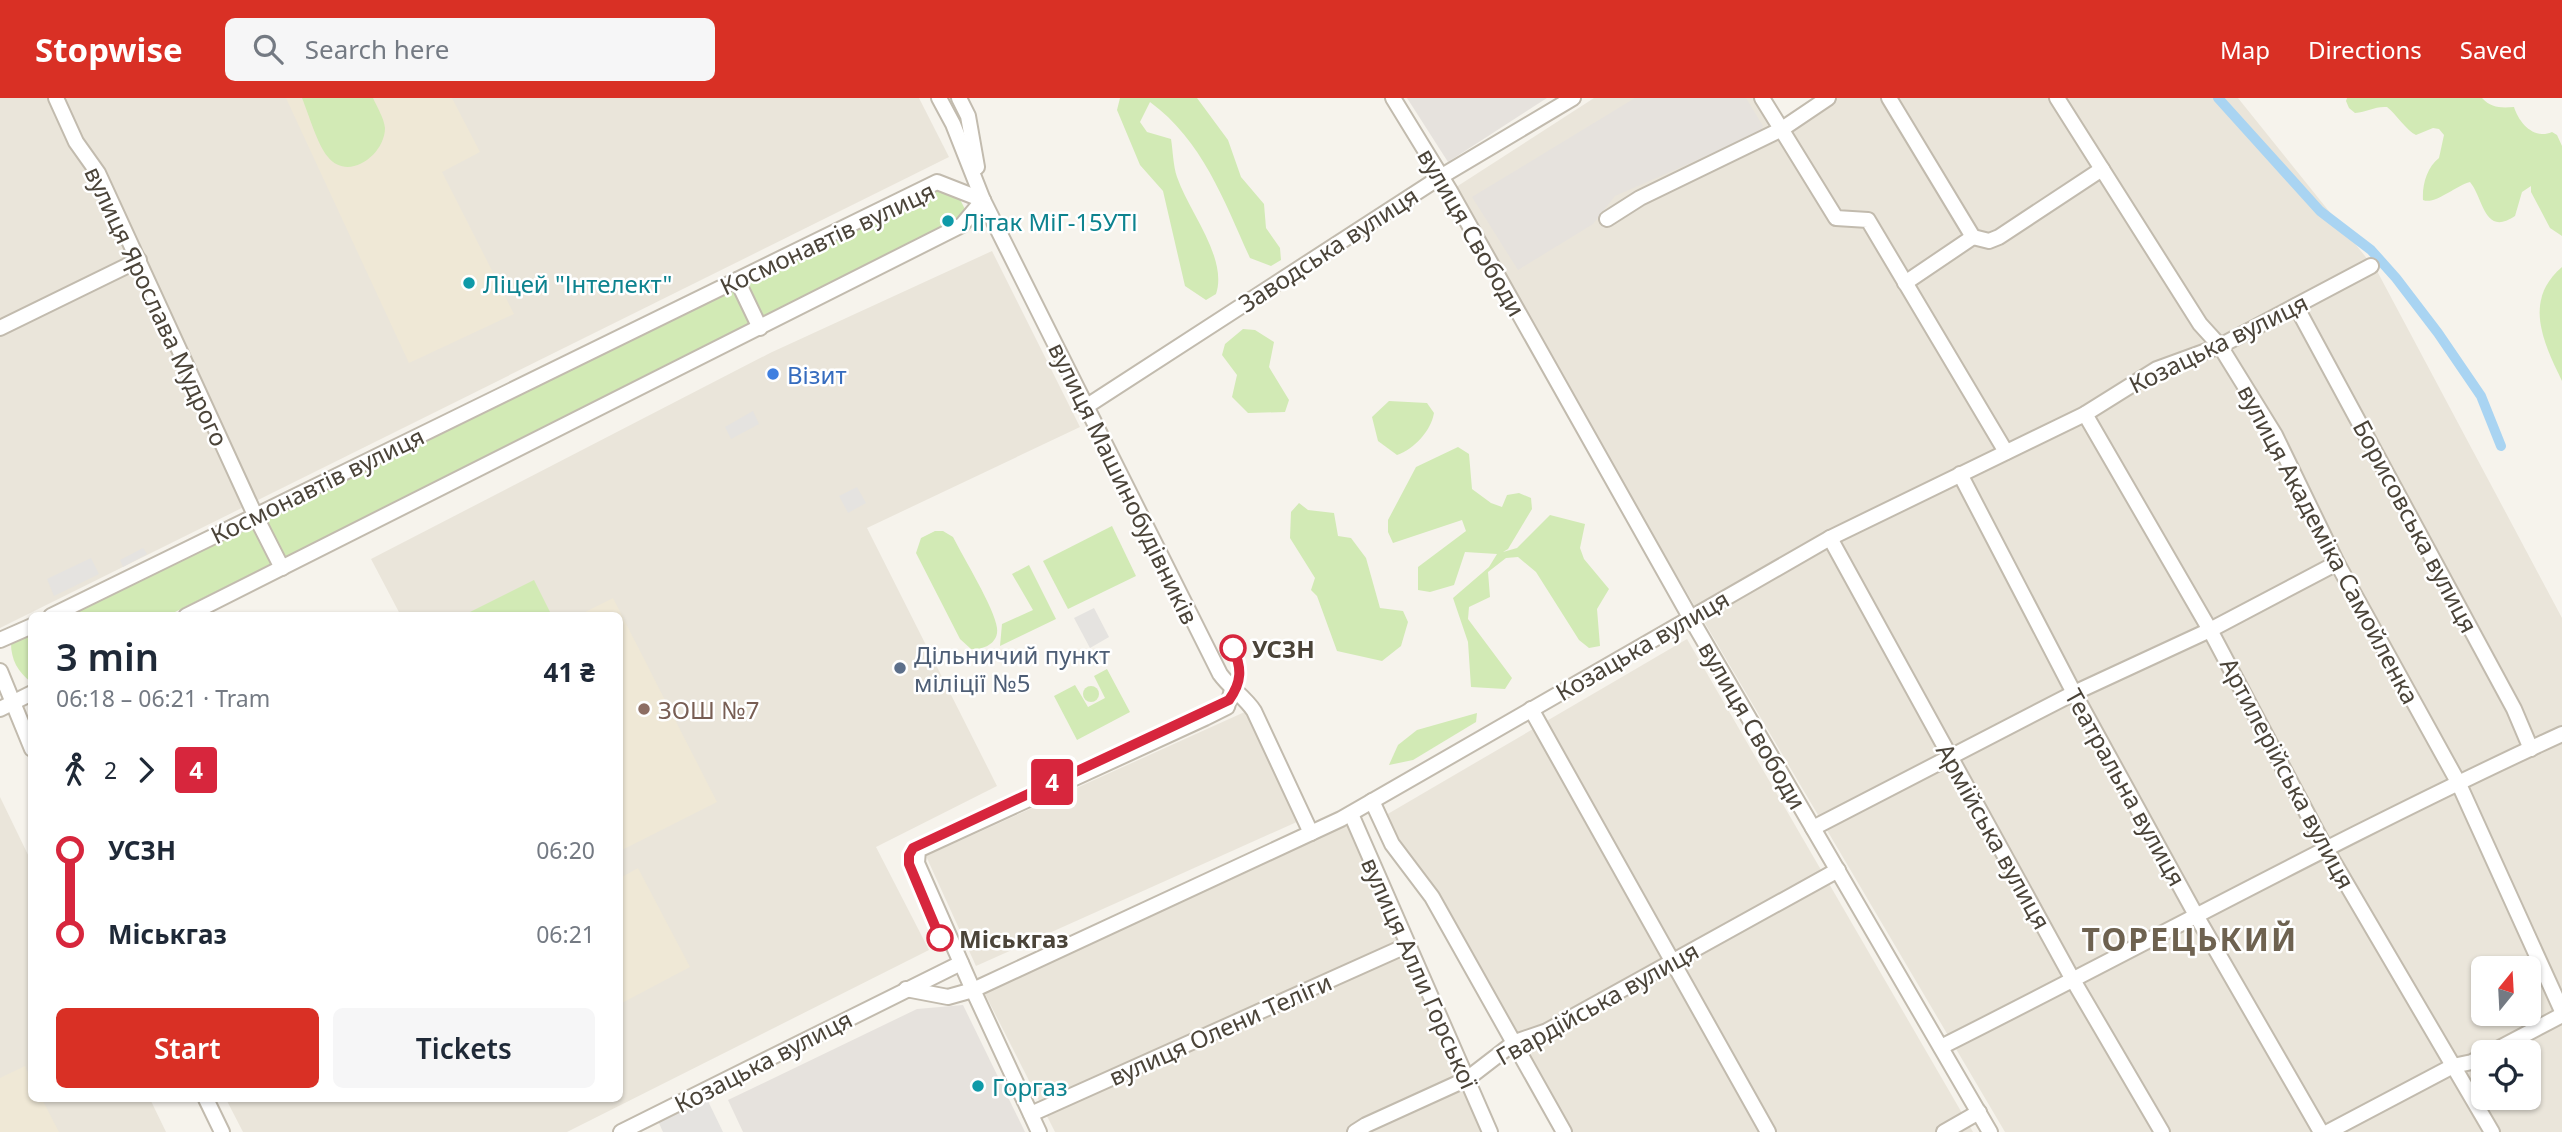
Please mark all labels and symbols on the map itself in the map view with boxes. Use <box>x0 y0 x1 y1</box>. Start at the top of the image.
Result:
street label: вулиця Свободи <box>1410 142 1534 322</box>
street label: вулиця Ярослава Мудрого <box>78 161 236 451</box>
street label: Космонавтів вулиця <box>714 174 940 302</box>
street label: Заводська вулиця <box>1232 179 1424 319</box>
place label: Літак МіГ-15УТІ <box>962 205 1138 238</box>
marker: Літак МіГ-15УТІ <box>940 213 956 229</box>
place label: Ліцей "Інтелект" <box>483 267 672 300</box>
marker: Ліцей "Інтелект" <box>461 275 477 291</box>
street label: Козацька вулиця <box>2123 285 2313 401</box>
street label: вулиця Машинобудівників <box>1041 337 1207 629</box>
place label: Візит <box>787 358 847 391</box>
marker: Візит <box>765 366 781 382</box>
street label: вулиця Академіка Самойленка <box>2231 379 2427 709</box>
street label: Борисовська вулиця <box>2346 414 2486 638</box>
street label: Космонавтів вулиця <box>205 419 429 551</box>
street label: Козацька вулиця <box>1549 582 1735 708</box>
place label: УСЗН <box>1252 632 1315 665</box>
marker: УСЗН <box>1220 635 1246 661</box>
street label: вулиця Свободи <box>1691 635 1815 815</box>
place label: Дільничий пункт міліції №5 <box>914 638 1110 699</box>
street label: Артилерійська вулиця <box>2213 652 2363 894</box>
marker: Дільничий пункт міліції №5 <box>892 660 908 676</box>
street label: Театральна вулиця <box>2058 682 2194 892</box>
place label: ЗОШ №7 <box>658 693 759 726</box>
marker: ЗОШ №7 <box>636 701 652 717</box>
street label: Армійська вулиця <box>1929 737 2059 935</box>
line badge: 4 <box>1029 759 1075 805</box>
street label: вулиця Алли Горської <box>1354 852 1486 1094</box>
district label: ТОРЕЦЬКИЙ <box>2082 917 2298 960</box>
place label: Міськгаз <box>959 922 1069 955</box>
marker: Міськгаз <box>927 925 953 951</box>
street label: Гвардійська вулиця <box>1490 934 1704 1072</box>
north arrow <box>2471 956 2541 1026</box>
street label: вулиця Олени Теліги <box>1103 965 1337 1093</box>
street label: Козацька вулиця <box>669 1002 857 1120</box>
place label: Горгаз <box>992 1070 1068 1103</box>
marker: Горгаз <box>970 1078 986 1094</box>

